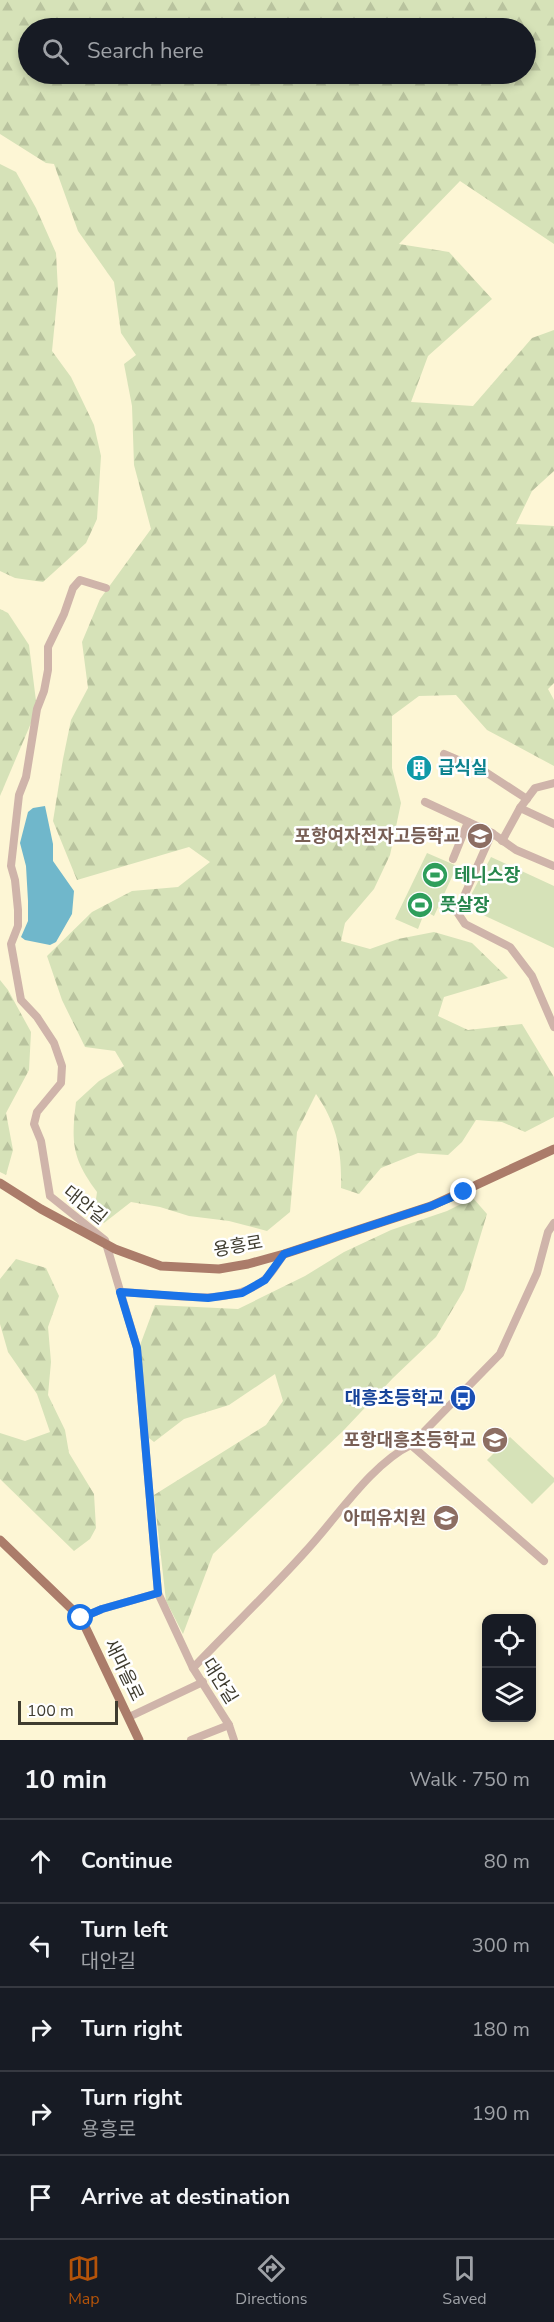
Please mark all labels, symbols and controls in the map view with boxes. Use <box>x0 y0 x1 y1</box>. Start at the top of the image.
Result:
search box <box>18 18 536 84</box>
icon: search <box>39 35 72 68</box>
text: Search here <box>87 36 204 66</box>
building icon: 급식실 <box>404 753 434 783</box>
place label: 급식실 <box>438 756 488 780</box>
school or university icon: 포항여자전자고등학교 <box>465 821 495 851</box>
place label: 포항여자전자고등학교 <box>294 824 460 848</box>
sports icon: 테니스장 <box>420 860 450 890</box>
place label: 테니스장 <box>454 863 521 887</box>
sports icon: 풋살장 <box>405 890 435 920</box>
place label: 풋살장 <box>440 893 490 917</box>
route end <box>450 1178 476 1204</box>
street label: 대안길 <box>58 1180 112 1230</box>
street label: 용흥로 <box>211 1230 265 1262</box>
bus stop icon: 대흥초등학교 <box>448 1383 478 1413</box>
place label: 대흥초등학교 <box>345 1386 444 1410</box>
school or university icon: 포항대흥초등학교 <box>480 1425 510 1455</box>
place label: 포항대흥초등학교 <box>344 1428 476 1452</box>
school or university icon: 아띠유치원 <box>431 1503 461 1533</box>
place label: 아띠유치원 <box>343 1506 426 1530</box>
route start <box>67 1604 93 1630</box>
map controls <box>482 1614 536 1722</box>
button: locate <box>482 1614 536 1668</box>
street label: 새마을로 <box>99 1635 149 1705</box>
street label: 대안길 <box>197 1654 243 1708</box>
button: layers <box>482 1668 536 1722</box>
scale bar <box>18 1698 118 1726</box>
text: 100 m <box>27 1700 74 1722</box>
text: 10 min <box>24 1762 107 1797</box>
text: Walk · 750 m <box>410 1766 530 1793</box>
icon: ahead <box>24 1845 57 1878</box>
text: Continue <box>81 1846 172 1876</box>
text: 80 m <box>484 1848 530 1875</box>
text: Turn left <box>81 1915 168 1945</box>
icon: left <box>24 1929 57 1962</box>
text: 300 m <box>472 1932 530 1959</box>
text: 대안길 <box>81 1948 136 1975</box>
icon: right <box>24 2013 57 2046</box>
text: Turn right <box>81 2014 182 2044</box>
text: 180 m <box>472 2016 530 2043</box>
text: Turn right <box>81 2083 182 2113</box>
icon: right <box>24 2097 57 2130</box>
text: 190 m <box>472 2100 530 2127</box>
text: 용흥로 <box>81 2116 136 2143</box>
icon: arrive <box>24 2181 57 2214</box>
text: Arrive at destination <box>81 2182 290 2212</box>
tab: Map <box>67 2252 100 2310</box>
tab: Directions <box>235 2252 307 2310</box>
tab: Saved <box>442 2252 487 2310</box>

